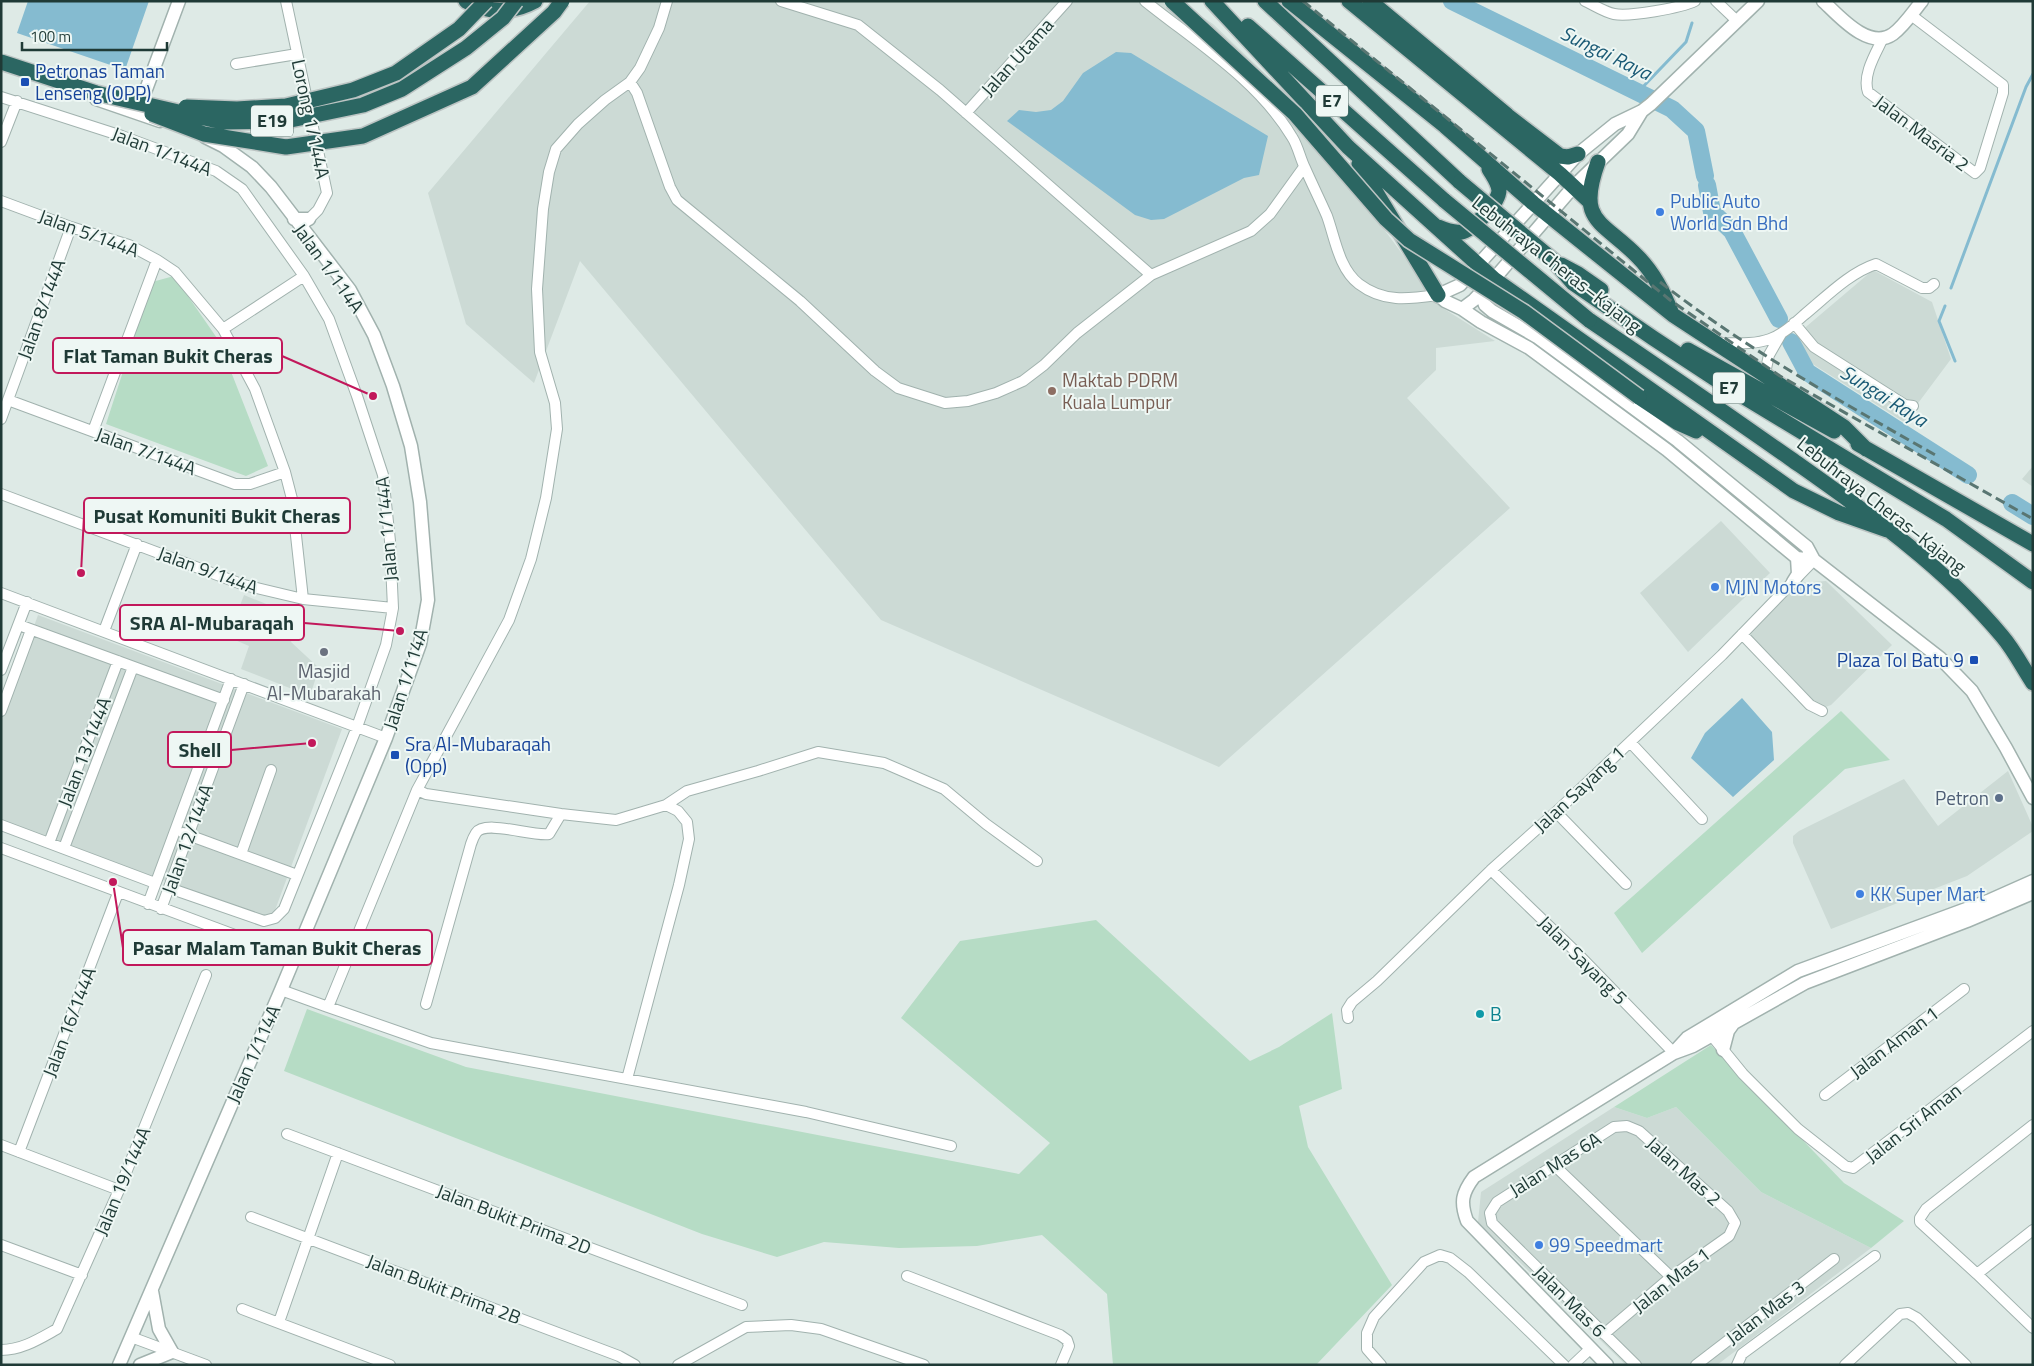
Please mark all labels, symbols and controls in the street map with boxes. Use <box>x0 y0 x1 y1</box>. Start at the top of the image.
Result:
street label: Jalan Utama <box>973 11 1060 102</box>
water label: Sungai Raya <box>1555 17 1658 88</box>
scale bar <box>22 20 168 52</box>
text: 100 m <box>30 25 71 48</box>
place label: Petronas Taman Lenseng (OPP) <box>35 56 165 107</box>
street label: Lorong 1/144A <box>285 57 338 181</box>
marker: Petronas Taman Lenseng (OPP) <box>19 76 31 88</box>
road number: E7 <box>1316 85 1348 116</box>
street label: Jalan Masria 2 <box>1869 87 1976 178</box>
road number: E19 <box>251 105 293 136</box>
street label: Jalan 1/144A <box>108 118 216 183</box>
place label: Public Auto World Sdn Bhd <box>1670 186 1788 237</box>
street label: Lebuhraya Cheras–Kajang <box>1466 188 1649 339</box>
street label: Jalan 5/144A <box>35 201 143 264</box>
marker: Public Auto World Sdn Bhd <box>1654 206 1666 218</box>
street label: Jalan 1/114A <box>287 217 372 319</box>
street label: Jalan 8/144A <box>9 255 72 363</box>
callout: Flat Taman Bukit Cheras <box>53 338 282 373</box>
text: Flat Taman Bukit Cheras <box>63 340 273 371</box>
water label: Sungai Raya <box>1835 357 1935 435</box>
place label: Maktab PDRM Kuala Lumpur <box>1062 365 1178 416</box>
road number: E7 <box>1713 372 1745 403</box>
marker: Maktab PDRM Kuala Lumpur <box>1046 385 1058 397</box>
street label: Jalan 7/144A <box>92 419 200 482</box>
street label: Lebuhraya Cheras–Kajang <box>1791 429 1974 580</box>
street label: Jalan 1/144A <box>366 475 405 583</box>
callout: Pusat Komuniti Bukit Cheras <box>84 498 350 533</box>
text: Pusat Komuniti Bukit Cheras <box>94 500 340 531</box>
street label: Jalan 9/144A <box>154 538 262 601</box>
place label: MJN Motors <box>1725 572 1821 601</box>
marker: MJN Motors <box>1709 581 1721 593</box>
callout: SRA Al-Mubaraqah <box>120 605 304 640</box>
text: SRA Al-Mubaraqah <box>130 607 294 638</box>
street label: Jalan 1/114A <box>375 624 435 733</box>
place label: Plaza Tol Batu 9 <box>1837 645 1964 674</box>
marker: Masjid Al-Mubarakah <box>318 646 330 658</box>
marker: Plaza Tol Batu 9 <box>1968 654 1980 666</box>
place label: Masjid Al-Mubarakah <box>267 656 381 707</box>
street label: Jalan 13/144A <box>49 693 118 811</box>
place label: Sra Al-Mubaraqah (Opp) <box>405 729 551 780</box>
callout: Shell <box>168 732 231 767</box>
text: Shell <box>179 734 221 765</box>
street label: Jalan Sayang 1 <box>1526 738 1631 839</box>
marker: Sra Al-Mubaraqah (Opp) <box>389 749 401 761</box>
street label: Jalan 12/144A <box>153 780 220 898</box>
place label: Petron <box>1935 783 1989 812</box>
marker: Petron <box>1993 792 2005 804</box>
place label: KK Super Mart <box>1870 879 1986 908</box>
marker: KK Super Mart <box>1854 888 1866 900</box>
street label: Jalan Sayang 5 <box>1532 908 1635 1011</box>
callout: Pasar Malam Taman Bukit Cheras <box>123 930 432 965</box>
text: Pasar Malam Taman Bukit Cheras <box>133 932 421 963</box>
street label: Jalan 16/144A <box>34 963 103 1081</box>
street label: Jalan Aman 1 <box>1843 998 1944 1085</box>
place label: B <box>1490 999 1502 1028</box>
street label: Jalan 1/114A <box>218 1000 287 1108</box>
marker: B <box>1474 1008 1486 1020</box>
street label: Jalan Sri Aman <box>1858 1076 1967 1170</box>
street label: Jalan 19/144A <box>86 1122 157 1240</box>
street label: Jalan Mas 6A <box>1503 1124 1606 1203</box>
street label: Jalan Mas 2 <box>1640 1129 1728 1212</box>
street label: Jalan Bukit Prima 2D <box>433 1176 596 1261</box>
place label: 99 Speedmart <box>1549 1230 1663 1259</box>
marker: 99 Speedmart <box>1533 1239 1545 1251</box>
street label: Jalan Mas 1 <box>1625 1240 1716 1319</box>
street label: Jalan Bukit Prima 2B <box>363 1246 526 1331</box>
street label: Jalan Mas 6 <box>1527 1258 1613 1344</box>
street label: Jalan Mas 3 <box>1719 1272 1810 1351</box>

